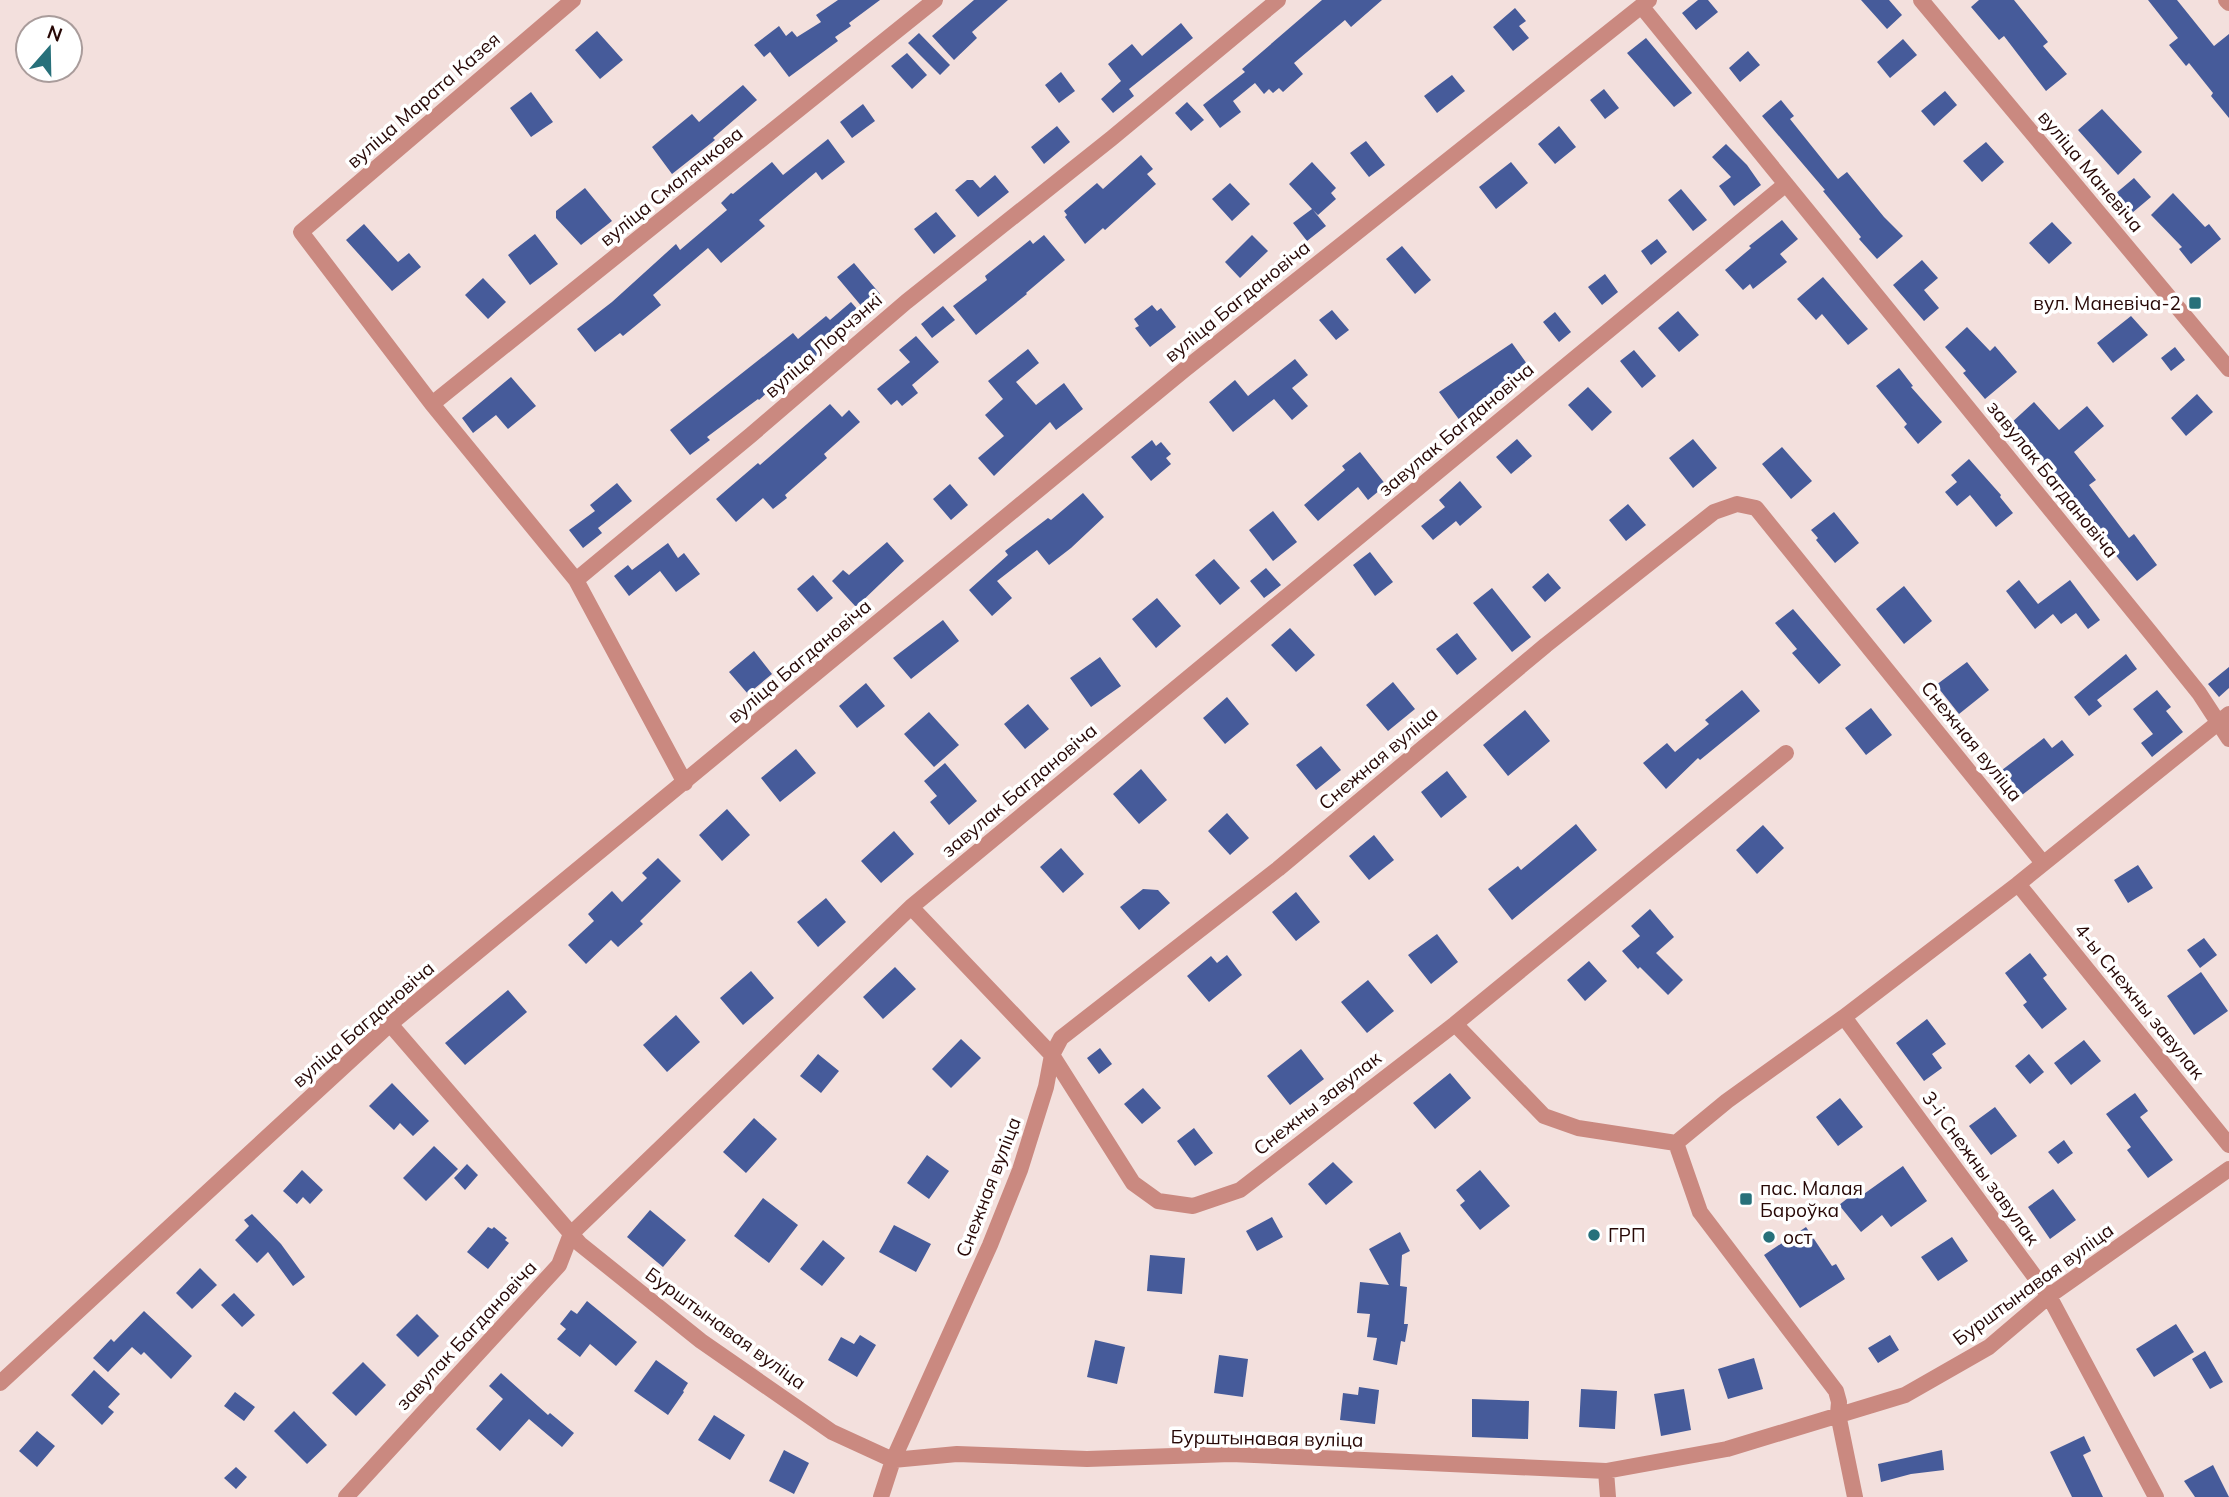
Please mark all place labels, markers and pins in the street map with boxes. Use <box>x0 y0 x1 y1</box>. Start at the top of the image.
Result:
place label: вул. Маневіча-2 <box>2033 291 2181 315</box>
marker: вул. Маневіча-2 <box>2187 295 2203 311</box>
place label: пас. Малая Бароўка <box>1760 1176 1863 1222</box>
marker: пас. Малая Бароўка <box>1738 1191 1754 1207</box>
place label: ГРП <box>1608 1223 1645 1247</box>
place label: ост <box>1783 1225 1813 1249</box>
marker: ГРП <box>1586 1227 1602 1243</box>
marker: ост <box>1761 1229 1777 1245</box>

